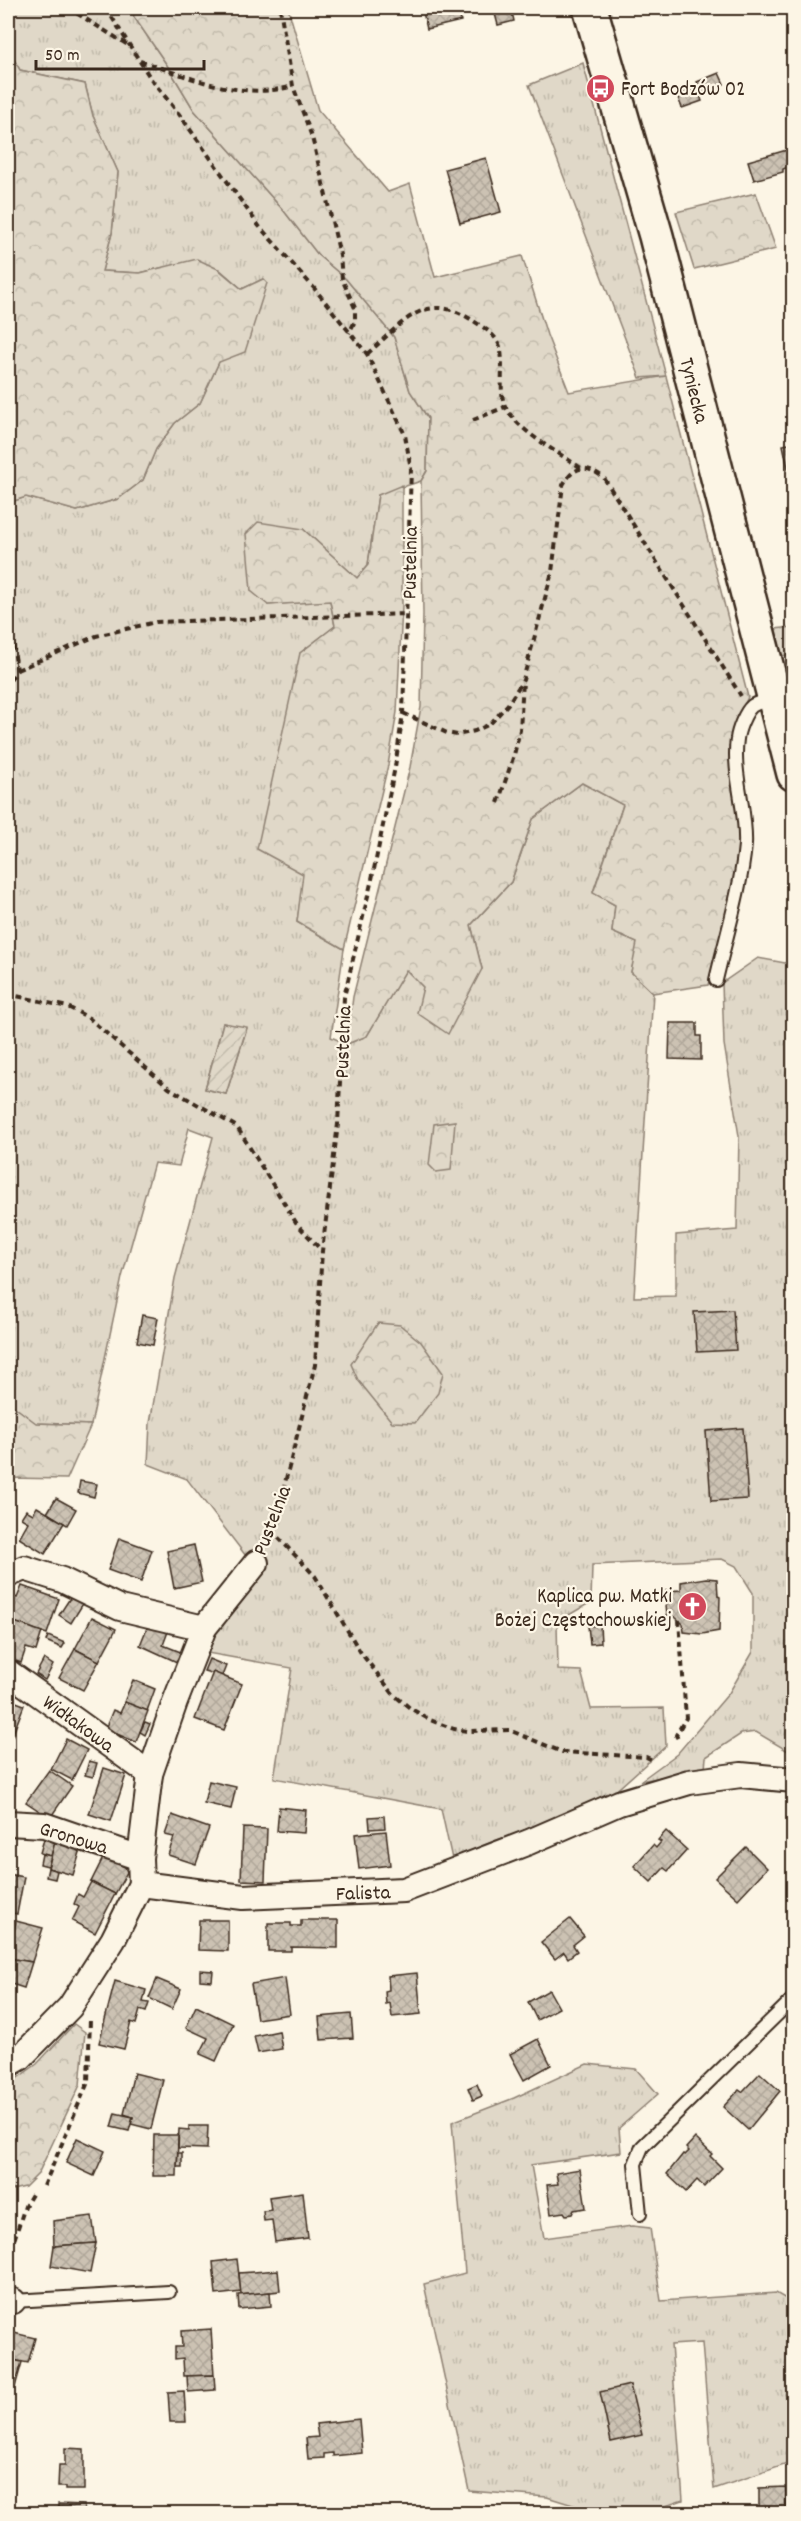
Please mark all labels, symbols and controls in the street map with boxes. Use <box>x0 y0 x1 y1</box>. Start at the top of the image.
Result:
scale bar <box>36 33 204 71</box>
text: 50 m <box>45 44 80 69</box>
bus stop icon: Fort Bodzów 02 <box>584 72 616 104</box>
place label: Fort Bodzów 02 <box>621 76 746 106</box>
street label: Tyniecka <box>669 355 715 428</box>
street label: Pustelnia <box>396 525 428 600</box>
street label: Pustelnia <box>329 1004 361 1079</box>
street label: Pustelnia <box>247 1481 301 1560</box>
place label: Kaplica pw. Matki Bożej Częstochowskiej <box>495 1583 672 1637</box>
church icon: Kaplica pw. Matki Bożej Częstochowskiej <box>677 1591 709 1623</box>
street label: Widłakowa <box>35 1689 120 1762</box>
street label: Gronowa <box>35 1815 112 1865</box>
street label: Falista <box>335 1879 392 1911</box>

